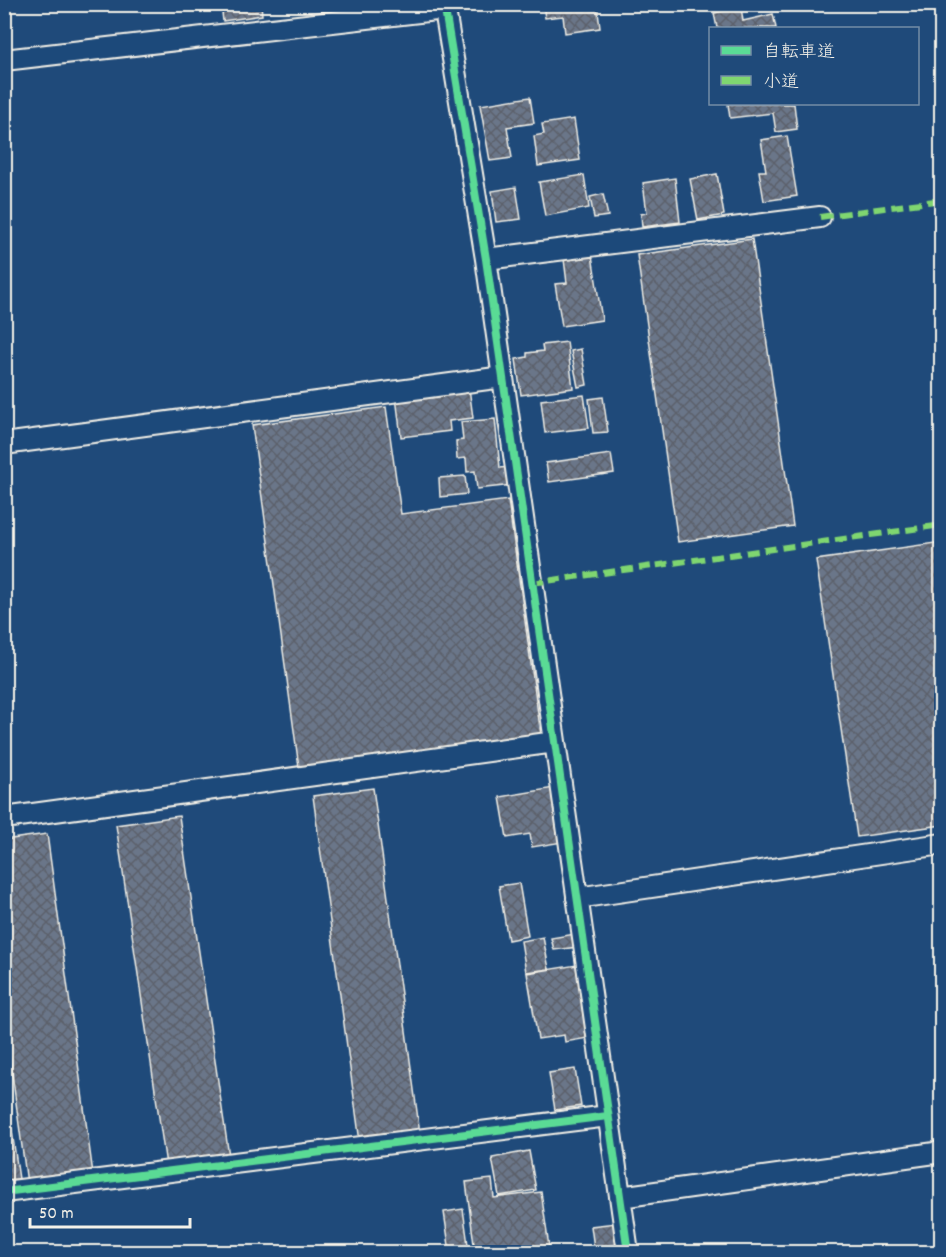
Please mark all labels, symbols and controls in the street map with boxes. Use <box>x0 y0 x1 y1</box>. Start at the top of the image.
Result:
legend <box>709 27 919 105</box>
text: 自転車道 <box>763 41 835 66</box>
text: 小道 <box>763 71 799 96</box>
scale bar <box>30 1191 190 1229</box>
text: 50 m <box>39 1202 74 1227</box>

